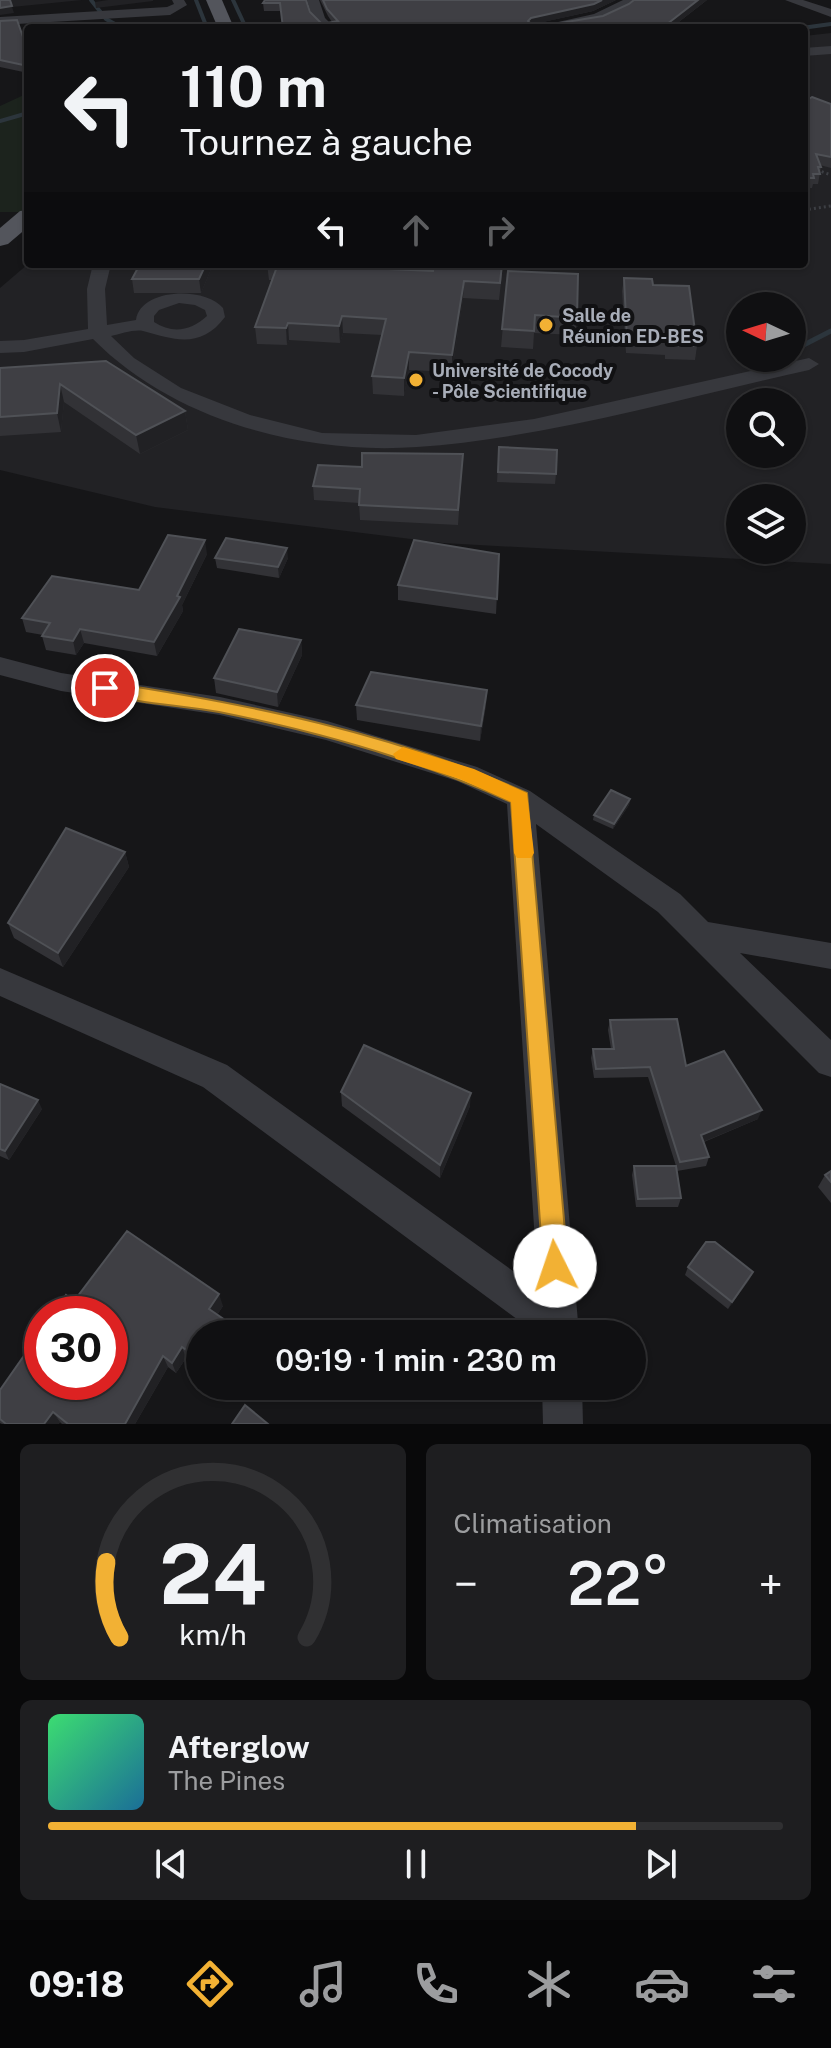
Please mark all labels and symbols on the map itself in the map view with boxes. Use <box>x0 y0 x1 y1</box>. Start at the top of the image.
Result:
north arrow <box>726 292 806 372</box>
place label: Salle de Réunion ED-BES <box>562 305 704 347</box>
marker: Salle de Réunion ED-BES <box>537 316 555 334</box>
place label: Université de Cocody - Pôle Scientifique <box>432 360 613 402</box>
marker: Université de Cocody - Pôle Scientifique <box>407 371 425 389</box>
pin <box>71 654 139 722</box>
position arrow <box>513 1224 597 1308</box>
speed limit sign: 30 <box>24 1296 128 1400</box>

